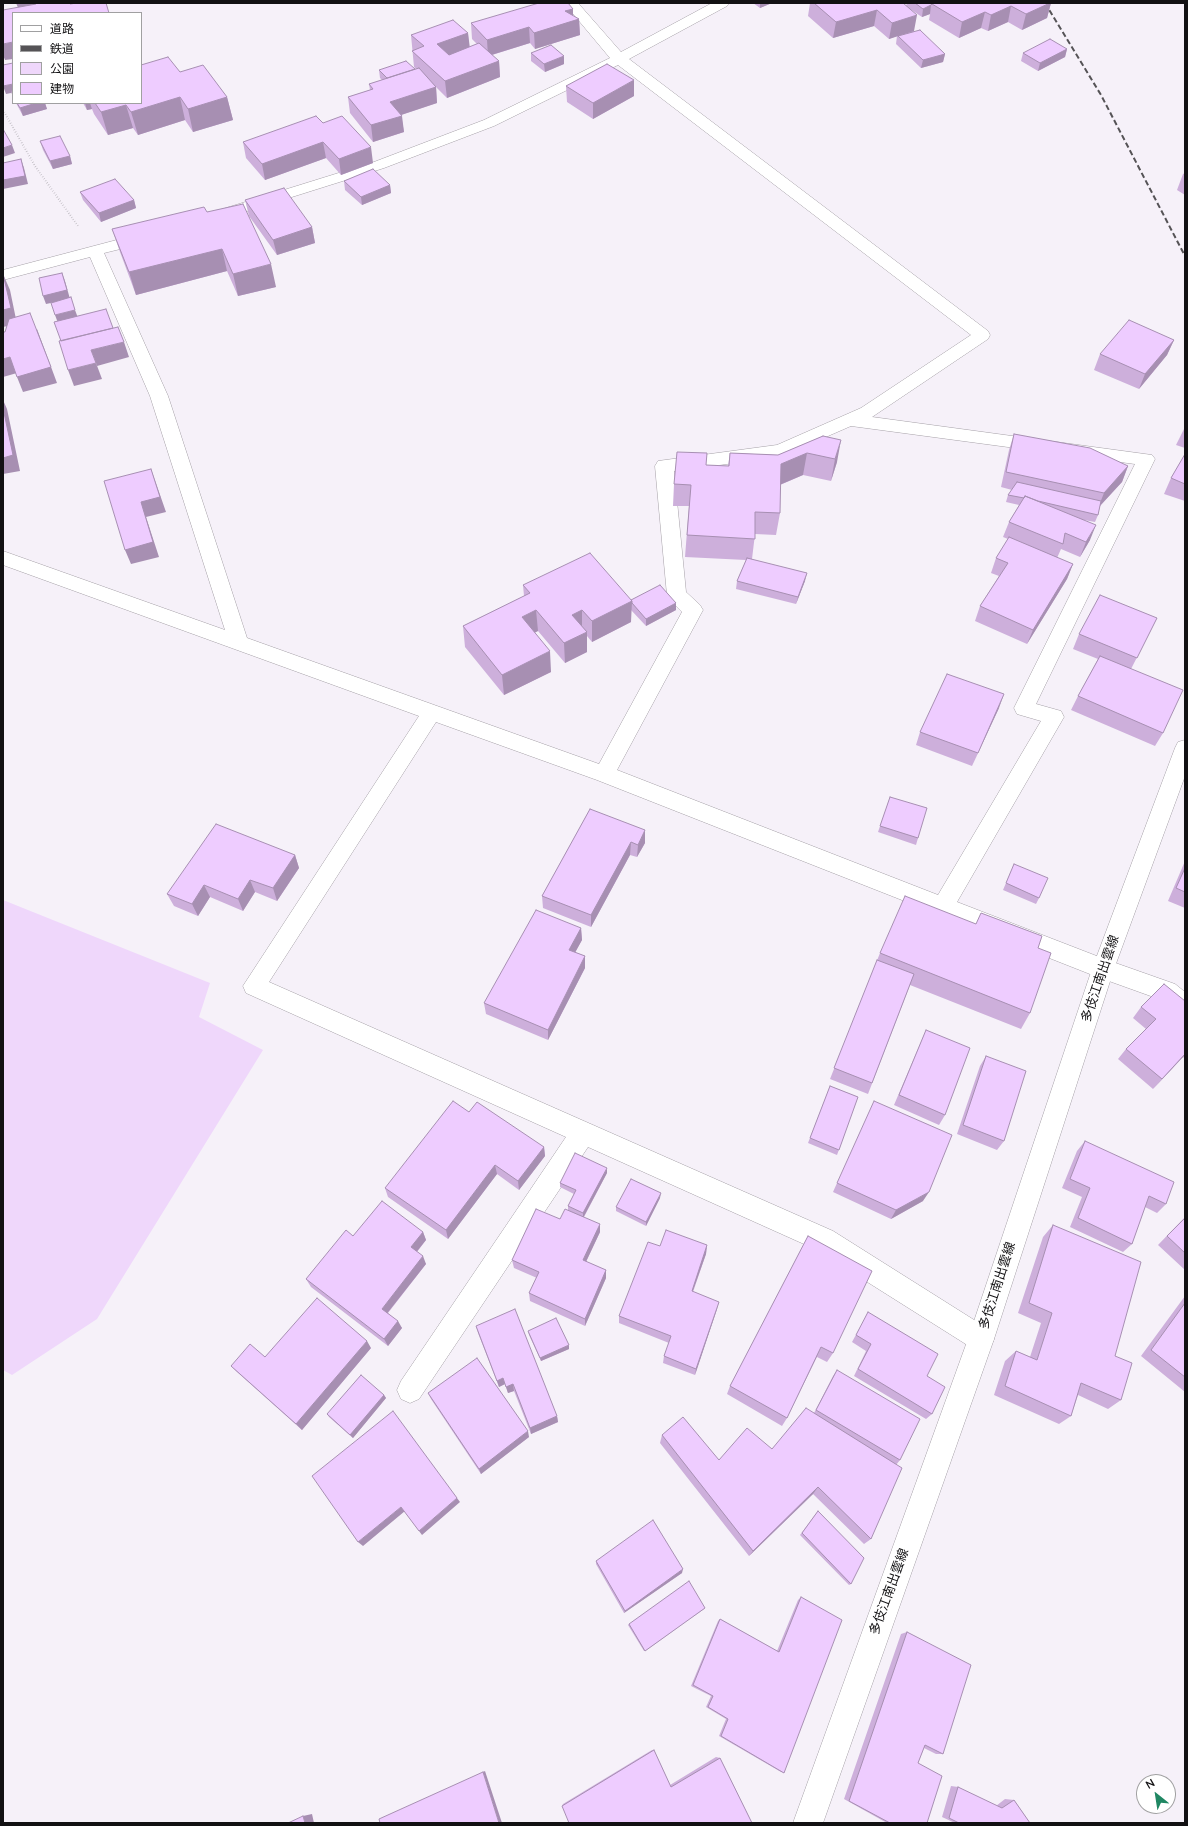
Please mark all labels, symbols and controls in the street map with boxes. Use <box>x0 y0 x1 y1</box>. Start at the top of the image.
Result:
legend <box>12 12 142 104</box>
text: 道路 <box>50 21 74 37</box>
text: 鉄道 <box>50 41 74 57</box>
text: 公園 <box>50 61 74 77</box>
text: 建物 <box>50 81 74 97</box>
street label: 多伎江南出雲線 <box>1079 933 1123 1025</box>
street label: 多伎江南出雲線 <box>977 1240 1019 1332</box>
street label: 多伎江南出雲線 <box>867 1547 913 1637</box>
north arrow <box>1136 1774 1176 1814</box>
text: N <box>1143 1775 1158 1793</box>

